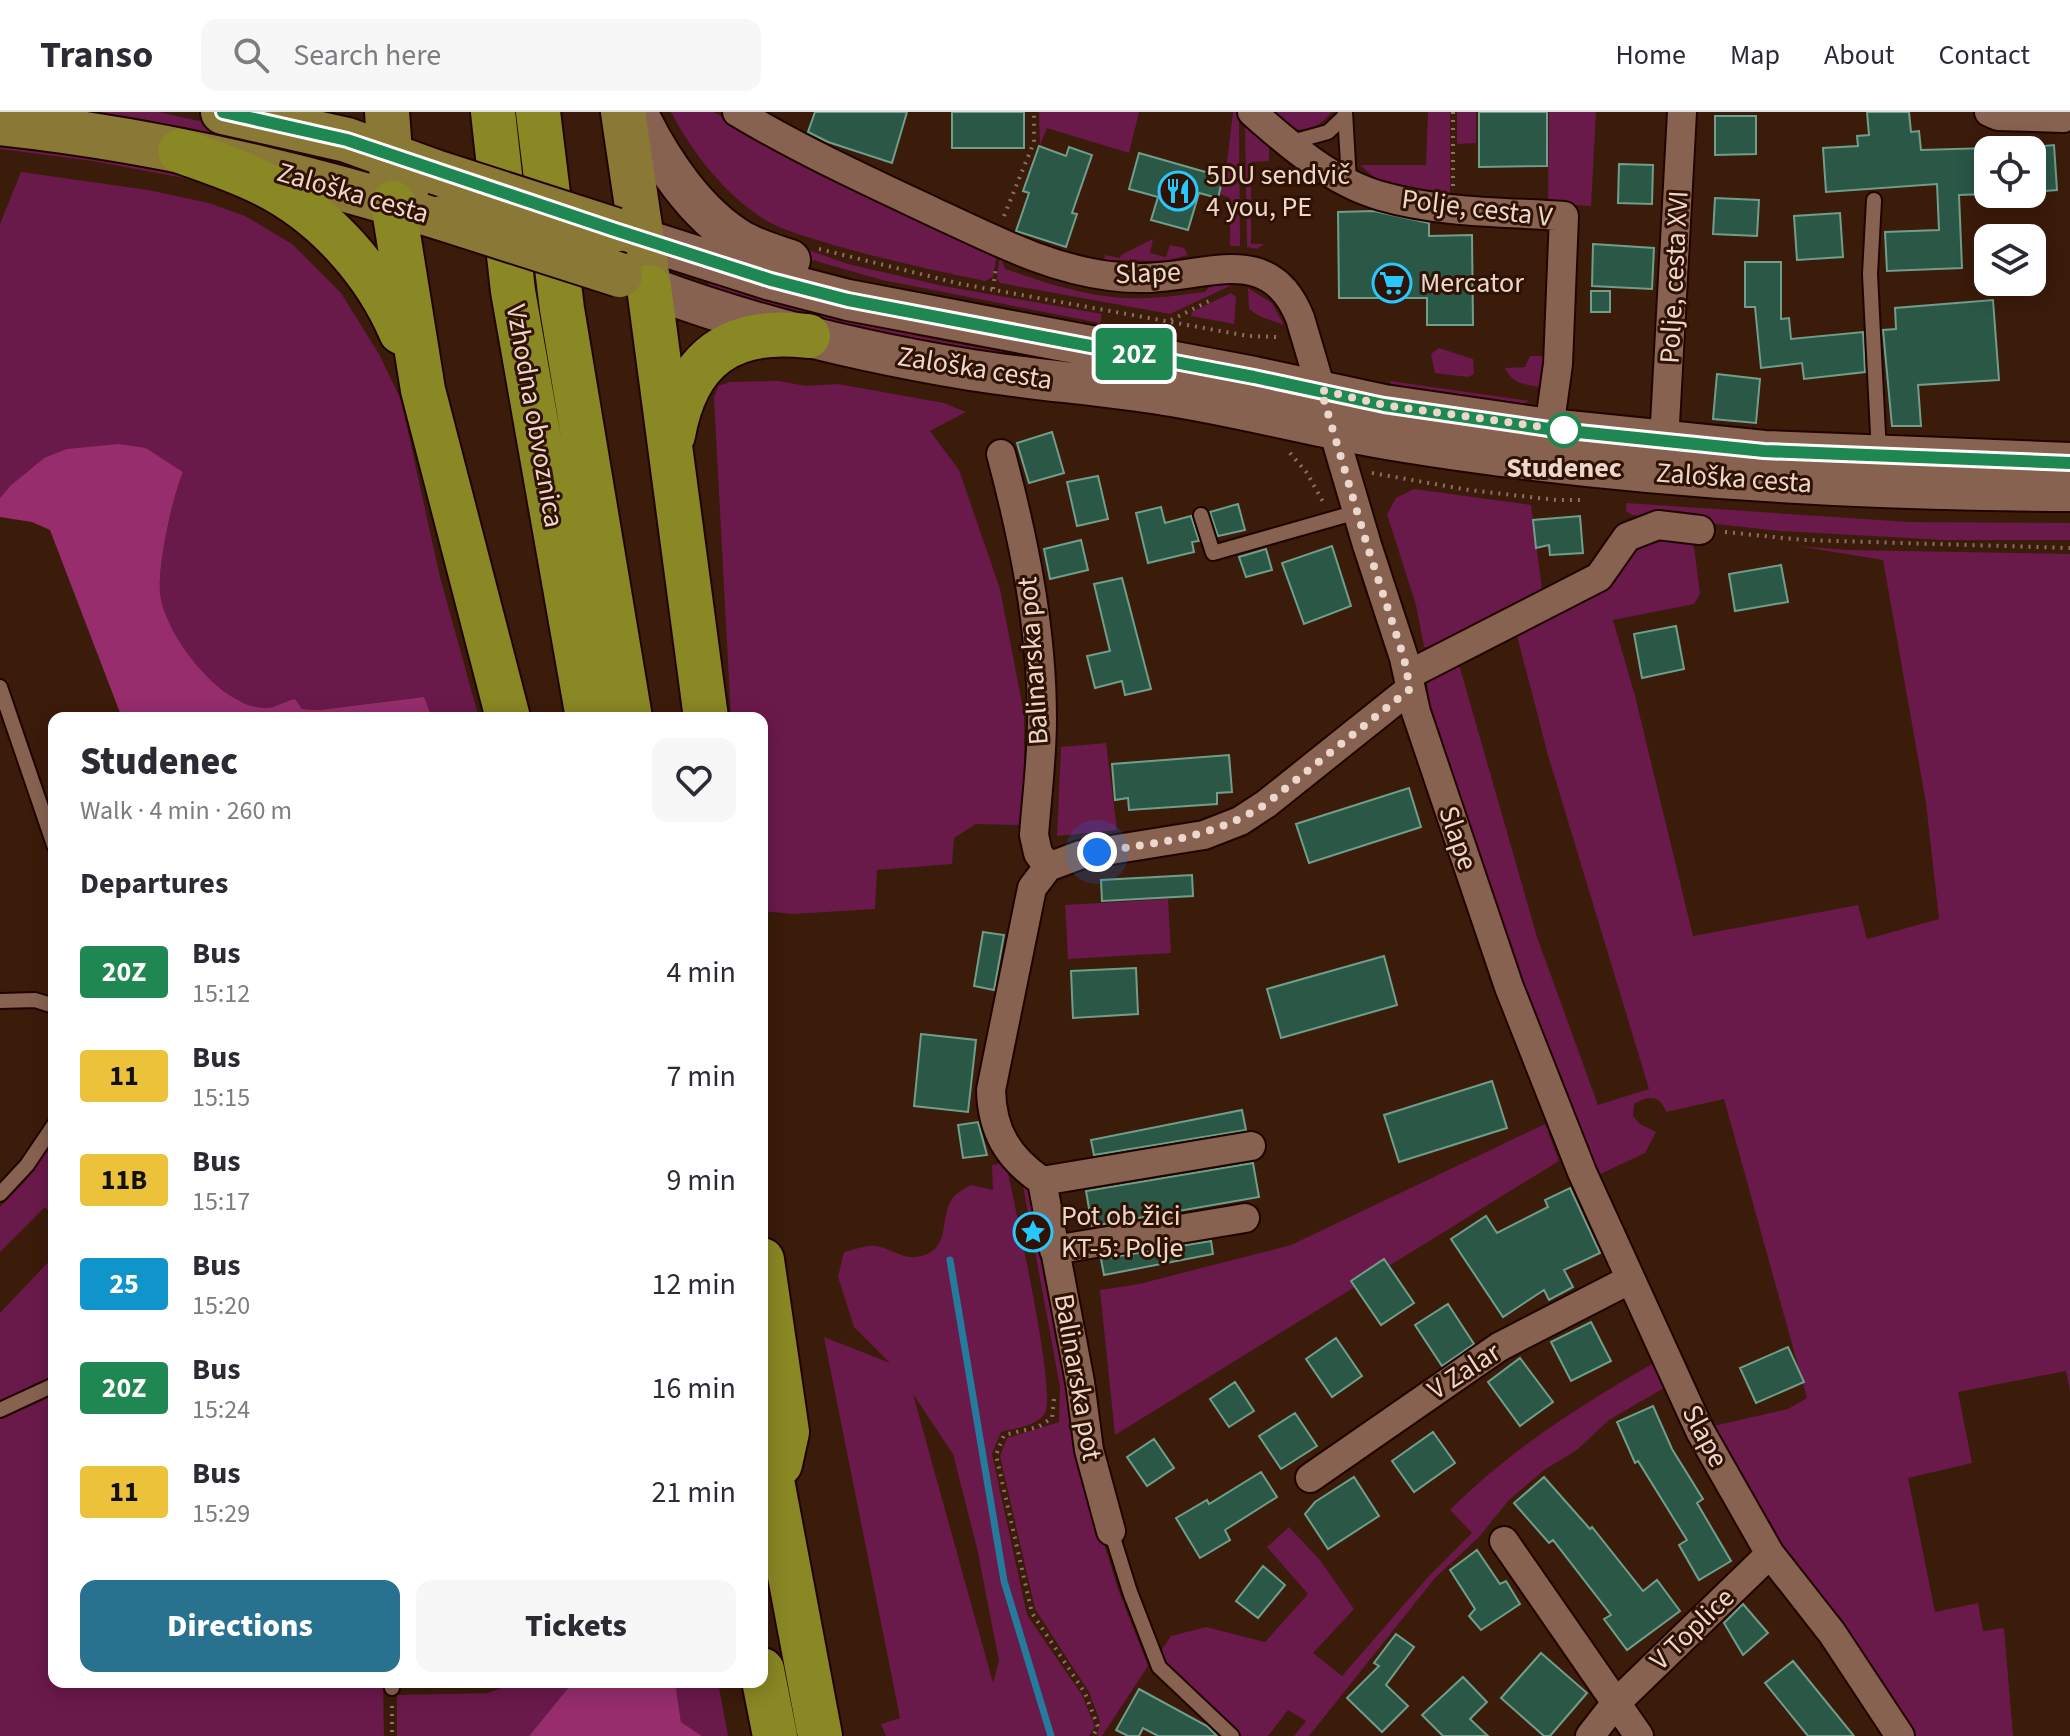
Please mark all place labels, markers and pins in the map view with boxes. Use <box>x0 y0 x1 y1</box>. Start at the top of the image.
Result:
place label: 5DU sendvič 4 you, PE <box>1206 155 1350 227</box>
restaurant icon: 5DU sendvič 4 you, PE <box>1157 170 1199 212</box>
supermarket icon: Mercator <box>1371 262 1413 304</box>
place label: Mercator <box>1420 263 1524 303</box>
marker: Studenec <box>1547 413 1581 447</box>
place label: Studenec <box>1506 448 1622 488</box>
place label: Pot ob žici KT-5: Polje <box>1061 1196 1183 1268</box>
place icon: Pot ob žici KT-5: Polje <box>1012 1211 1054 1253</box>

